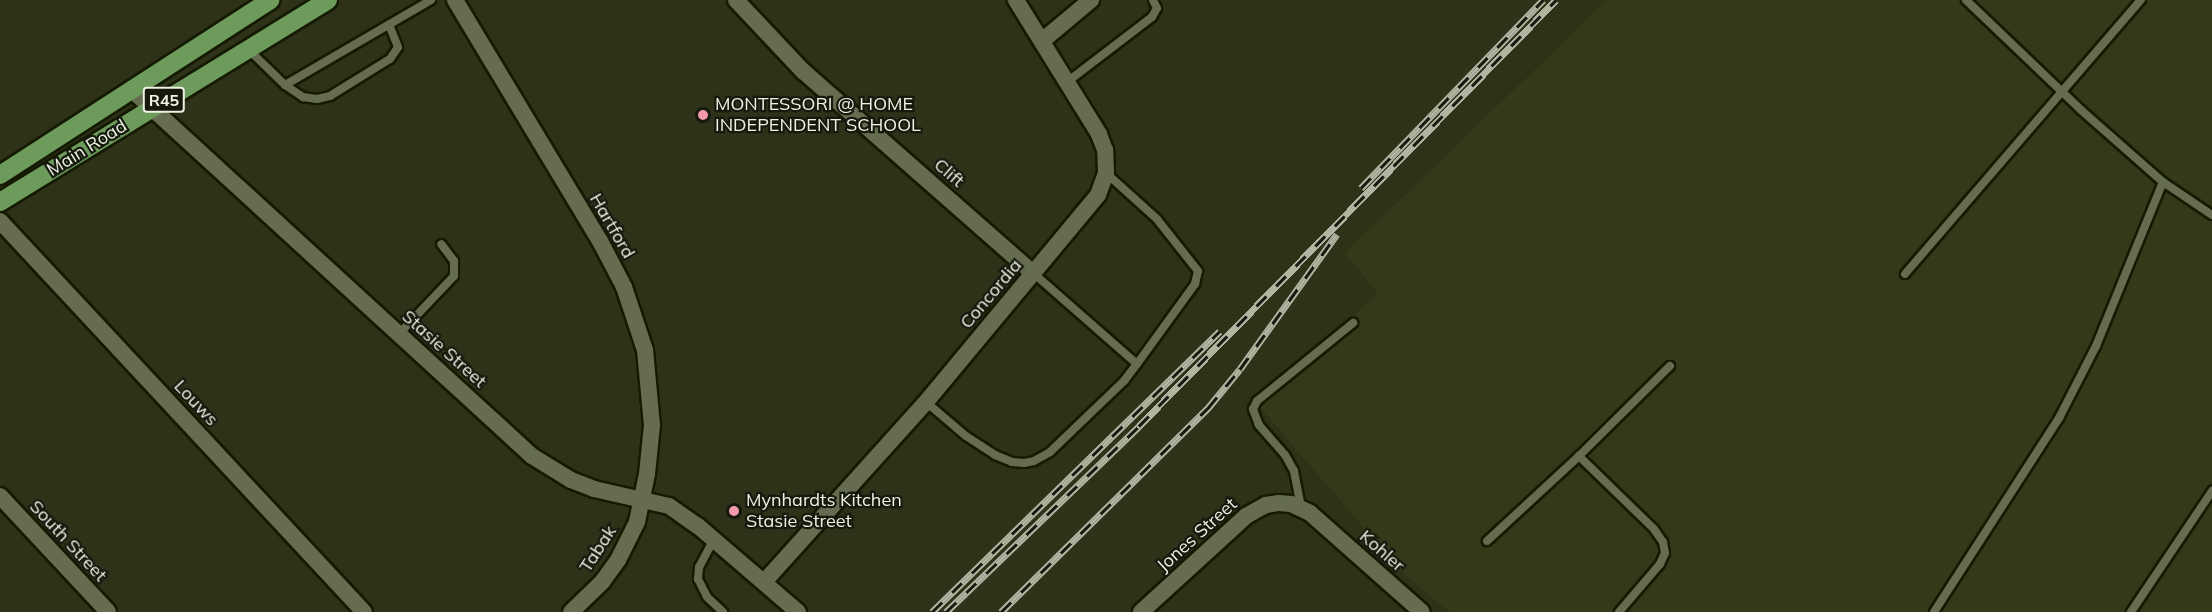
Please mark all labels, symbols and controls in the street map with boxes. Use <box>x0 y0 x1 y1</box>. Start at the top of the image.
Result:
road number: R45 <box>142 87 186 113</box>
place label: MONTESSORI @ HOME INDEPENDENT SCHOOL <box>715 94 921 136</box>
marker: MONTESSORI @ HOME INDEPENDENT SCHOOL <box>696 108 710 122</box>
street label: Main Road <box>43 115 131 181</box>
street label: Clift <box>930 154 968 192</box>
street label: Hartford <box>585 190 639 262</box>
street label: Concordia <box>956 255 1026 333</box>
street label: Stasie Street <box>397 306 491 392</box>
street label: Louws <box>169 376 223 430</box>
place label: Mynhardts Kitchen Stasie Street <box>746 490 902 532</box>
street label: Jones Street <box>1153 494 1241 576</box>
street label: South Street <box>25 496 111 586</box>
marker: Mynhardts Kitchen Stasie Street <box>727 504 741 518</box>
street label: Tabak <box>575 522 621 576</box>
street label: Kohler <box>1355 526 1409 576</box>

